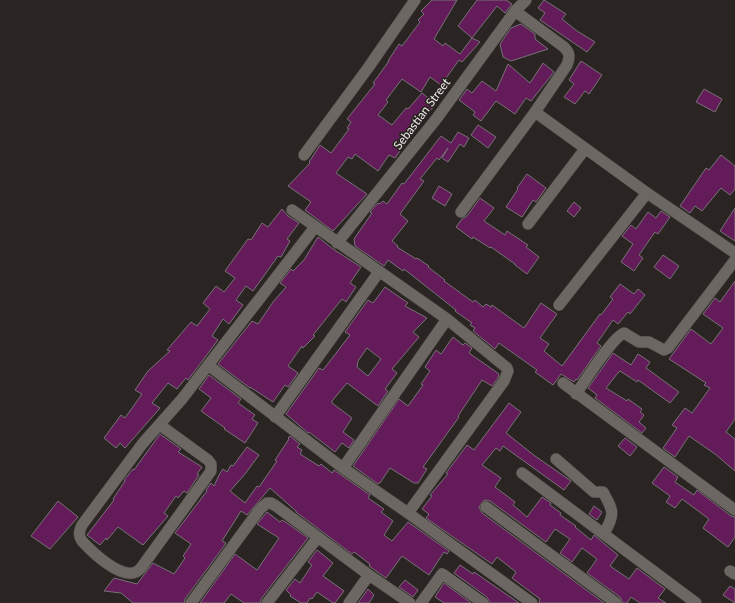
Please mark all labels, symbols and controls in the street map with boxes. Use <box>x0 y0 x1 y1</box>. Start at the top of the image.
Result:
street label: Sebastian Street <box>390 75 454 152</box>

